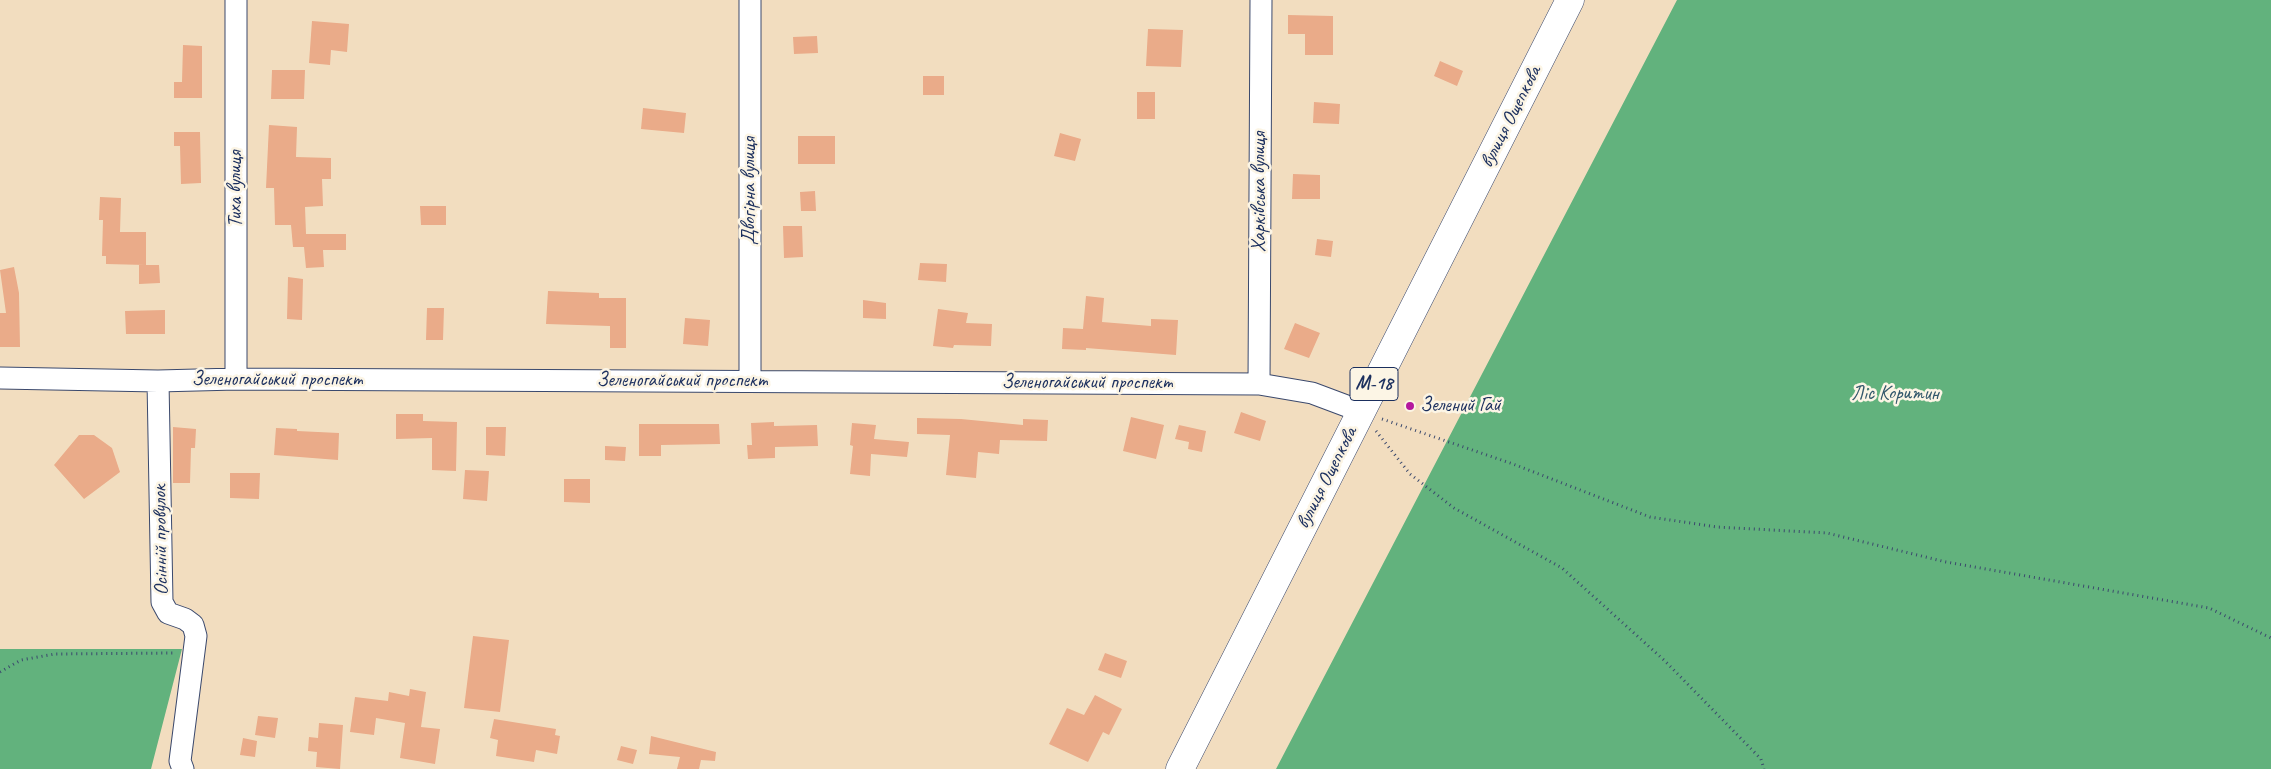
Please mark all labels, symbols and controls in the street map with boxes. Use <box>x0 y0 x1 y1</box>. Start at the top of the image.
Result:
street label: вулиця Ощепкова <box>1475 62 1547 172</box>
street label: Харківська вулиця <box>1248 132 1272 252</box>
street label: Двогірна вулиця <box>738 137 762 245</box>
street label: Тиха вулиця <box>224 151 248 227</box>
street label: Зеленогайський проспект <box>191 368 363 392</box>
road number: М-18 <box>1350 368 1398 400</box>
street label: Зеленогайський проспект <box>596 369 768 393</box>
street label: Зеленогайський проспект <box>1001 371 1173 395</box>
park label: Ліс Коритин <box>1851 382 1939 406</box>
place label: Зелений Гай <box>1420 394 1501 418</box>
marker: Зелений Гай <box>1404 400 1416 412</box>
street label: вулиця Ощепкова <box>1291 423 1363 533</box>
street label: Осінній провулок <box>148 485 174 595</box>

